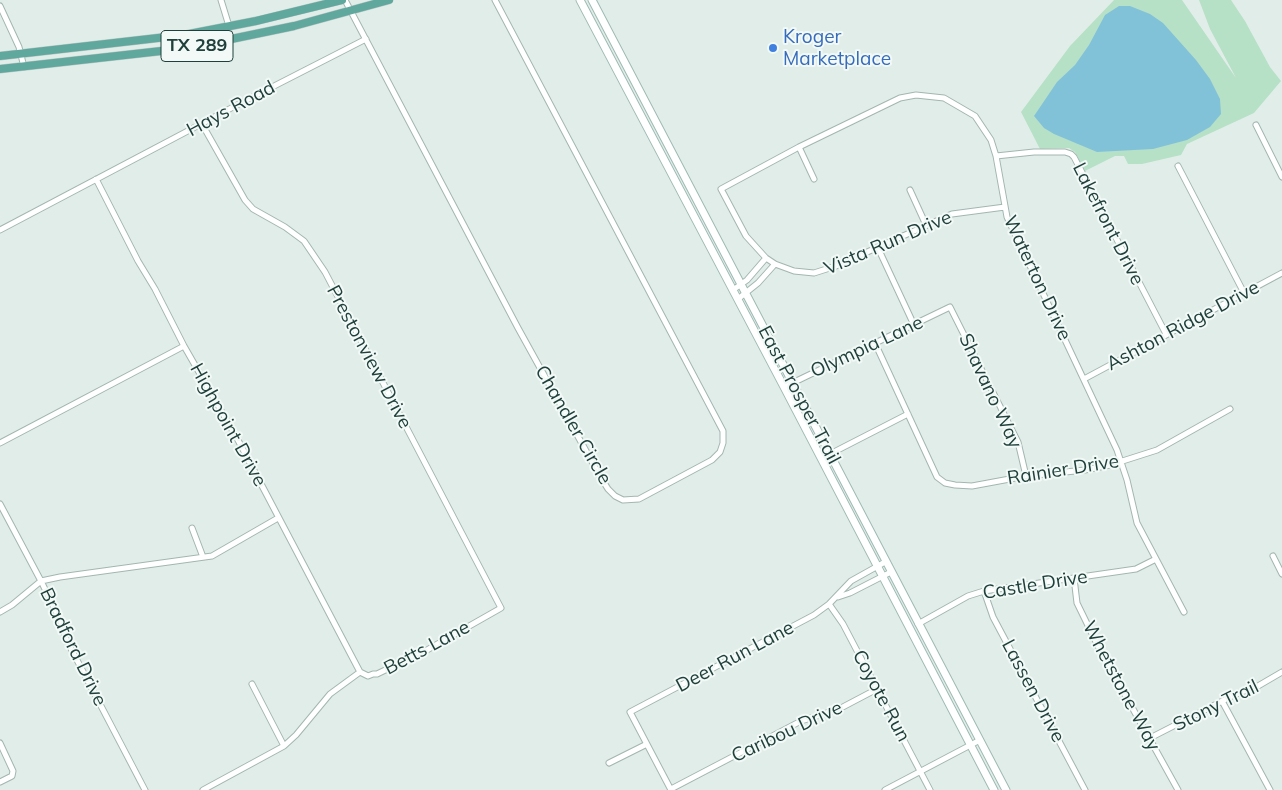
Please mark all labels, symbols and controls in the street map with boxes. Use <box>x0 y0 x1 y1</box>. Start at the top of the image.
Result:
place label: Kroger Marketplace <box>783 26 891 70</box>
road number: TX 289 <box>161 30 233 61</box>
marker: Kroger Marketplace <box>767 42 779 54</box>
street label: Hays Road <box>183 76 279 142</box>
street label: Lakefront Drive <box>1067 159 1149 289</box>
street label: Vista Run Drive <box>821 206 955 280</box>
street label: Waterton Drive <box>998 212 1076 344</box>
street label: Ashton Ridge Drive <box>1103 276 1263 376</box>
street label: Prestonview Drive <box>322 281 416 433</box>
street label: Olympia Lane <box>807 311 927 383</box>
street label: East Prosper Trail <box>753 322 845 468</box>
street label: Shavano Way <box>953 330 1027 452</box>
street label: Highpoint Drive <box>185 360 271 490</box>
street label: Chandler Circle <box>530 362 616 488</box>
street label: Rainier Drive <box>1006 450 1120 490</box>
street label: Castle Drive <box>981 565 1089 605</box>
street label: Bradford Drive <box>35 584 111 710</box>
street label: Betts Lane <box>380 616 474 680</box>
street label: Deer Run Lane <box>672 616 798 698</box>
street label: Whetstone Way <box>1077 617 1165 755</box>
street label: Lassen Drive <box>996 636 1070 746</box>
street label: Coyote Run <box>847 646 915 746</box>
street label: Stony Trail <box>1169 675 1263 737</box>
street label: Caribou Drive <box>728 696 846 768</box>

